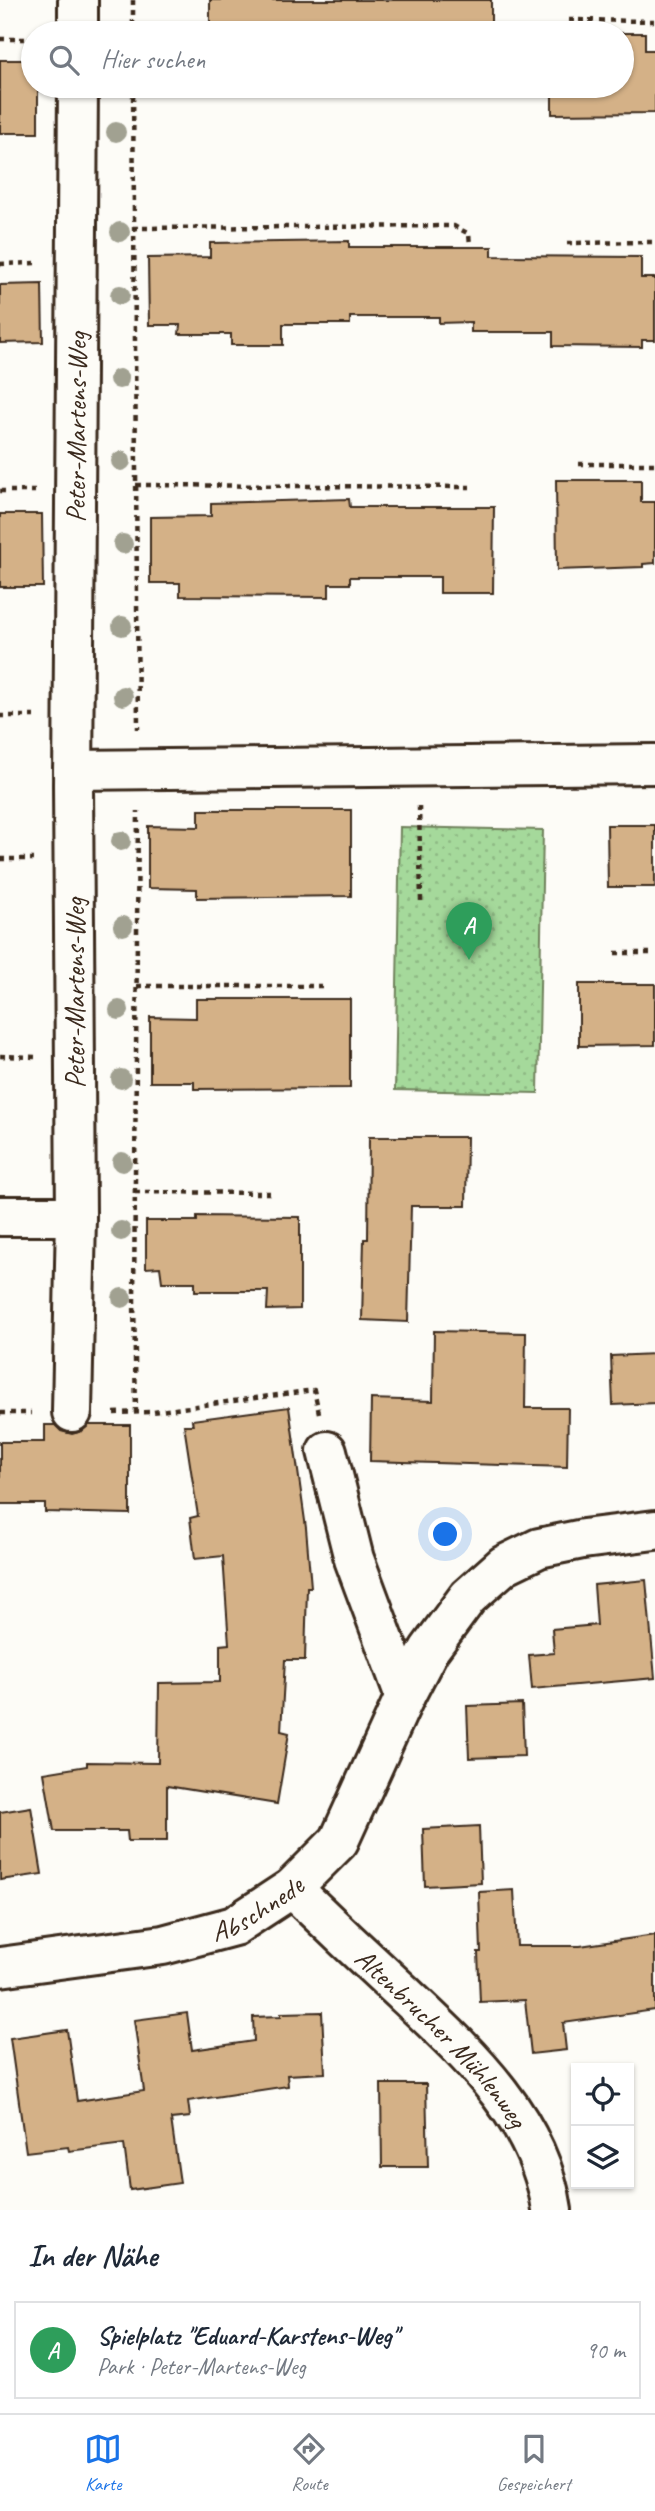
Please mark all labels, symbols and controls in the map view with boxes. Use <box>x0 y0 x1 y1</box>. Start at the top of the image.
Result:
search box <box>21 21 634 98</box>
icon: search <box>45 41 83 79</box>
text: Hier suchen <box>101 43 205 76</box>
street label: Peter-Martens-Weg <box>58 330 94 523</box>
street label: Peter-Martens-Weg <box>57 897 92 1088</box>
pin: A <box>446 902 492 960</box>
your location <box>428 1517 462 1551</box>
street label: Abschnede <box>208 1868 313 1949</box>
street label: Altenbrucher Mühlenweg <box>348 1941 536 2135</box>
map controls <box>571 2063 634 2189</box>
button: locate <box>571 2063 634 2126</box>
button: layers <box>571 2126 634 2189</box>
text: In der Nähe <box>28 2237 157 2275</box>
text: Spielplatz "Eduard-Karstens-Weg" <box>97 2319 398 2352</box>
text: A <box>47 2336 59 2365</box>
text: 90 m <box>586 2336 625 2365</box>
text: Park · Peter-Martens-Weg <box>97 2352 306 2381</box>
tab: Karte <box>84 2430 122 2496</box>
tab: Route <box>290 2430 328 2496</box>
tab: Gespeichert <box>497 2430 571 2496</box>

